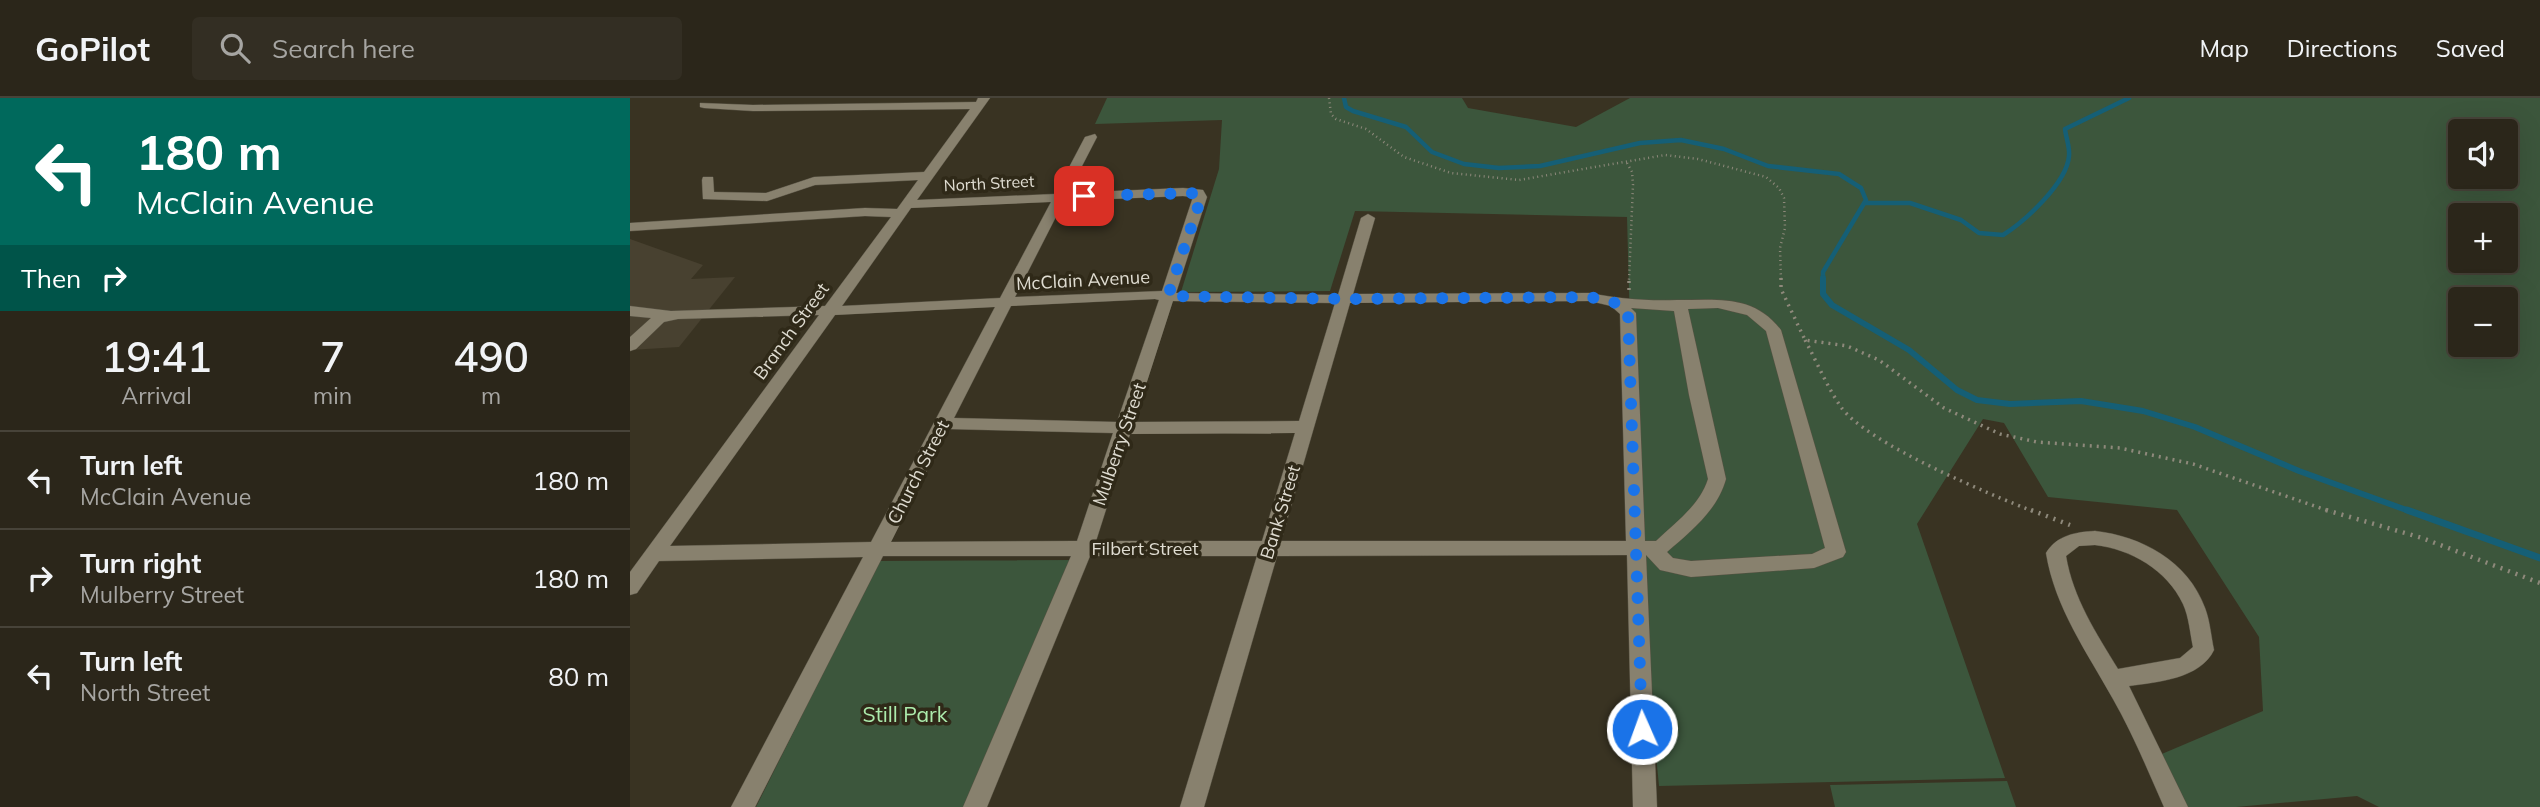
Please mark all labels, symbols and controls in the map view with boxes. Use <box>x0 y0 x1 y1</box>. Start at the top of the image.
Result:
search box <box>192 17 682 80</box>
text: GoPilot <box>35 28 150 69</box>
icon: search <box>216 29 254 67</box>
text: Search here <box>272 32 415 65</box>
text: Map <box>2199 33 2249 63</box>
text: Directions <box>2287 33 2398 63</box>
text: Saved <box>2436 33 2505 63</box>
map controls <box>2448 119 2518 357</box>
button: sound <box>2448 119 2518 189</box>
text: 180 m <box>136 121 282 182</box>
icon: left <box>21 126 112 217</box>
pin <box>1054 166 1114 226</box>
street label: North Street <box>943 171 1035 195</box>
icon: arrive <box>1065 177 1103 215</box>
text: McClain Avenue <box>136 182 374 222</box>
button: + <box>2448 203 2518 273</box>
icon: right <box>95 259 133 297</box>
text: Then <box>21 262 81 295</box>
street label: McClain Avenue <box>1015 265 1151 295</box>
street label: Branch Street <box>748 278 834 384</box>
button: − <box>2448 287 2518 357</box>
text: 19:41 <box>101 330 212 383</box>
text: 7 <box>320 330 345 383</box>
text: 490 <box>453 330 529 383</box>
street label: Mulberry Street <box>1087 380 1151 508</box>
text: Arrival <box>121 381 192 410</box>
text: min <box>313 381 352 410</box>
text: m <box>481 381 501 410</box>
street label: Church Street <box>882 416 954 528</box>
text: Turn left <box>80 449 182 482</box>
icon: left <box>21 461 59 499</box>
street label: Bank Street <box>1255 462 1305 562</box>
text: 180 m <box>533 464 609 497</box>
text: McClain Avenue <box>80 482 251 511</box>
street label: Filbert Street <box>1091 537 1199 560</box>
text: Turn right <box>80 547 201 580</box>
icon: right <box>21 559 59 597</box>
text: 180 m <box>533 562 609 595</box>
text: Mulberry Street <box>80 580 244 609</box>
text: Turn left <box>80 645 182 678</box>
icon: left <box>21 657 59 695</box>
text: 80 m <box>548 660 609 693</box>
text: North Street <box>80 678 210 707</box>
position arrow <box>1605 692 1679 766</box>
park label: Still Park <box>862 701 948 727</box>

